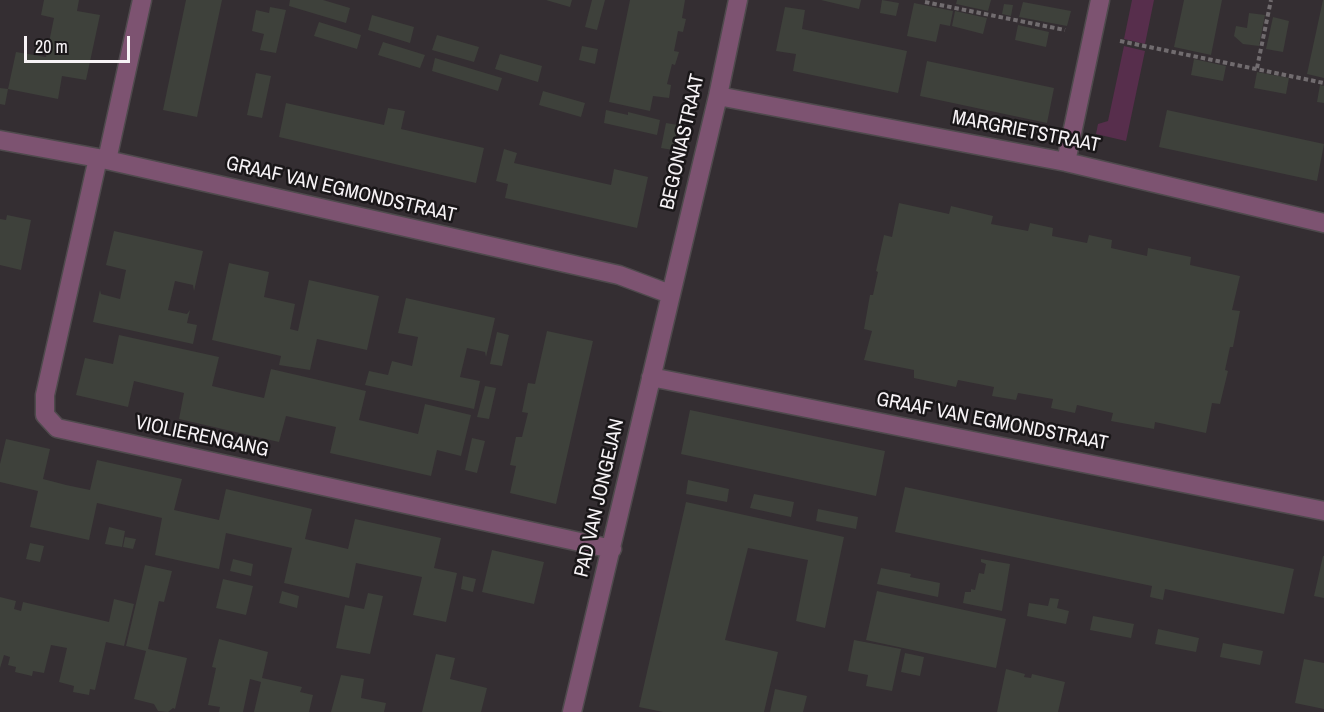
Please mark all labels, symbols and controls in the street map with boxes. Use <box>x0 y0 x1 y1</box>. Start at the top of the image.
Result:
scale bar <box>27 24 134 62</box>
text: 20 m <box>35 34 68 59</box>
street label: BEGONIASTRAAT <box>656 72 710 212</box>
street label: MARGRIETSTRAAT <box>950 106 1102 158</box>
street label: GRAAF VAN EGMONDSTRAAT <box>224 152 458 228</box>
street label: GRAAF VAN EGMONDSTRAAT <box>874 388 1110 456</box>
street label: VIOLIERENGANG <box>133 411 271 463</box>
street label: PAD VAN JONGEJAN <box>570 417 630 579</box>

